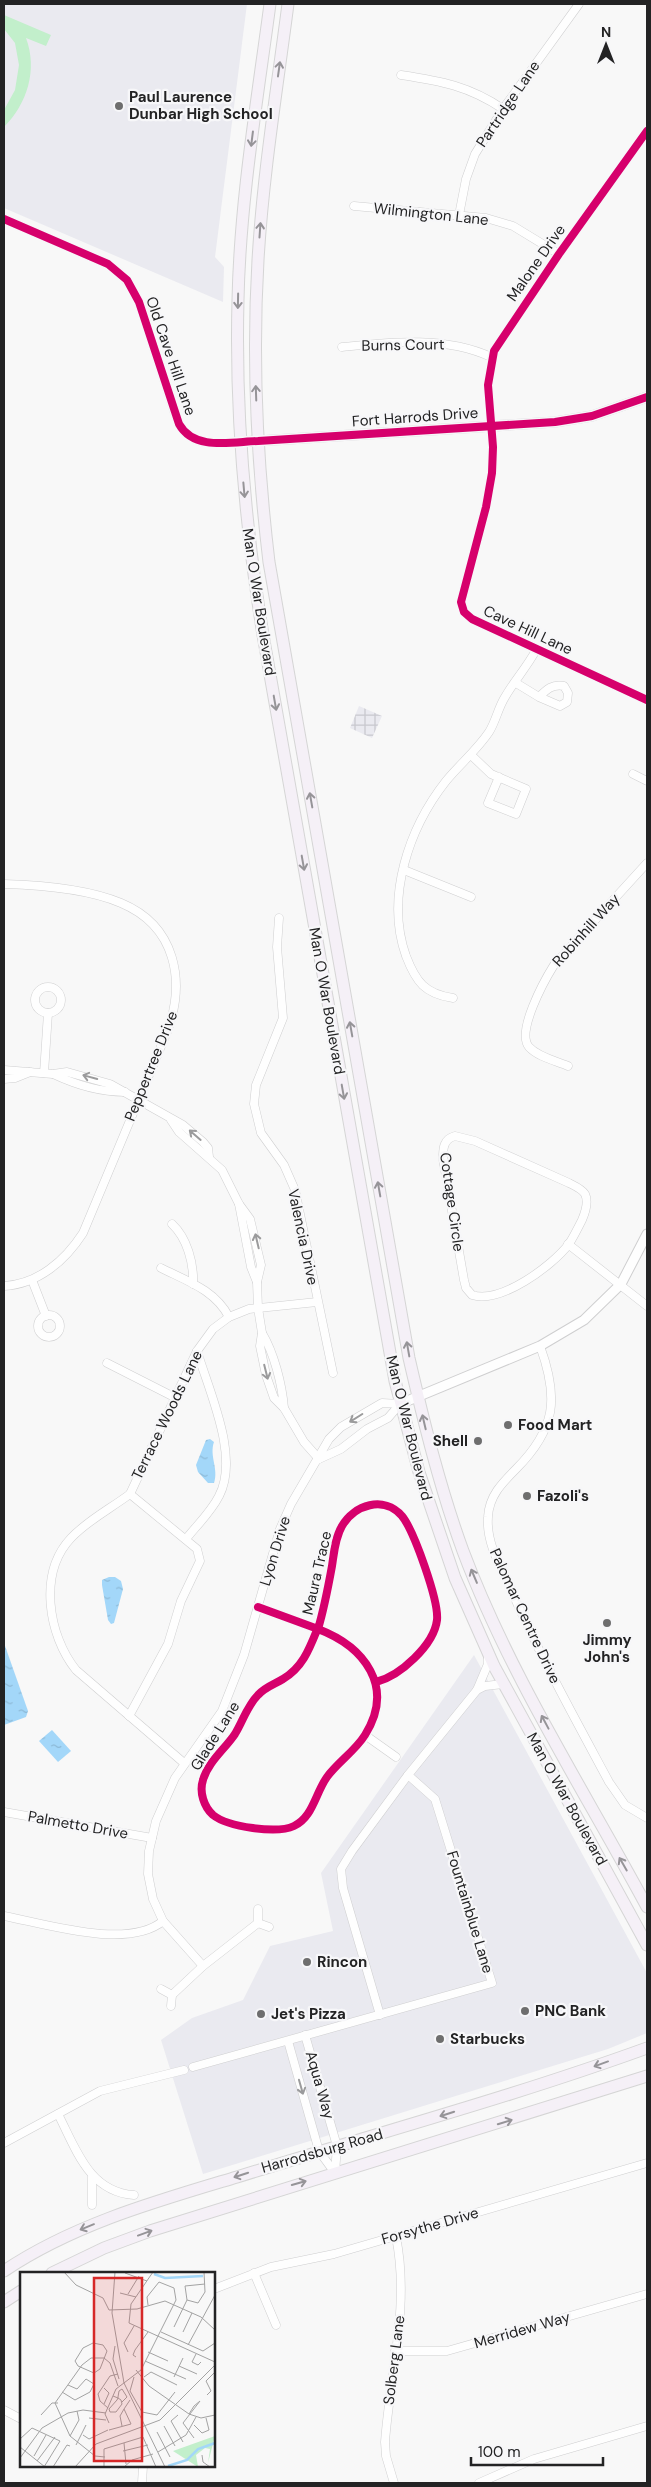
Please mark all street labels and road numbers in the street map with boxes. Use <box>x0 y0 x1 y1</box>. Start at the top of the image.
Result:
street label: Partridge Lane <box>472 57 544 151</box>
street label: Wilmington Lane <box>372 198 490 230</box>
street label: Malone Drive <box>502 221 570 305</box>
street label: Old Cave Hill Lane <box>141 294 201 418</box>
street label: Burns Court <box>361 334 445 356</box>
street label: Fort Harrods Drive <box>351 403 479 431</box>
street label: Man O War Boulevard <box>237 527 281 677</box>
street label: Cave Hill Lane <box>480 601 576 659</box>
street label: Robinhill Way <box>548 889 625 971</box>
street label: Man O War Boulevard <box>304 926 350 1076</box>
street label: Peppertree Drive <box>120 1008 182 1124</box>
street label: Cottage Circle <box>435 1151 469 1253</box>
street label: Valencia Drive <box>283 1187 323 1287</box>
street label: Terrace Woods Lane <box>127 1347 207 1483</box>
street label: Man O War Boulevard <box>381 1353 437 1503</box>
street label: Lyon Drive <box>255 1514 295 1588</box>
street label: Maura Trace <box>298 1529 336 1617</box>
street label: Palomar Centre Drive <box>485 1545 565 1687</box>
street label: Glade Lane <box>186 1698 244 1774</box>
street label: Man O War Boulevard <box>522 1729 612 1869</box>
street label: Palmetto Drive <box>26 1806 130 1844</box>
street label: Fountainblue Lane <box>442 1848 498 1976</box>
street label: Aqua Way <box>301 2049 339 2122</box>
street label: Harrodsburg Road <box>259 2124 385 2178</box>
street label: Forsythe Drive <box>379 2203 481 2249</box>
street label: Merridew Way <box>472 2307 573 2353</box>
street label: Solberg Lane <box>379 2314 409 2406</box>

